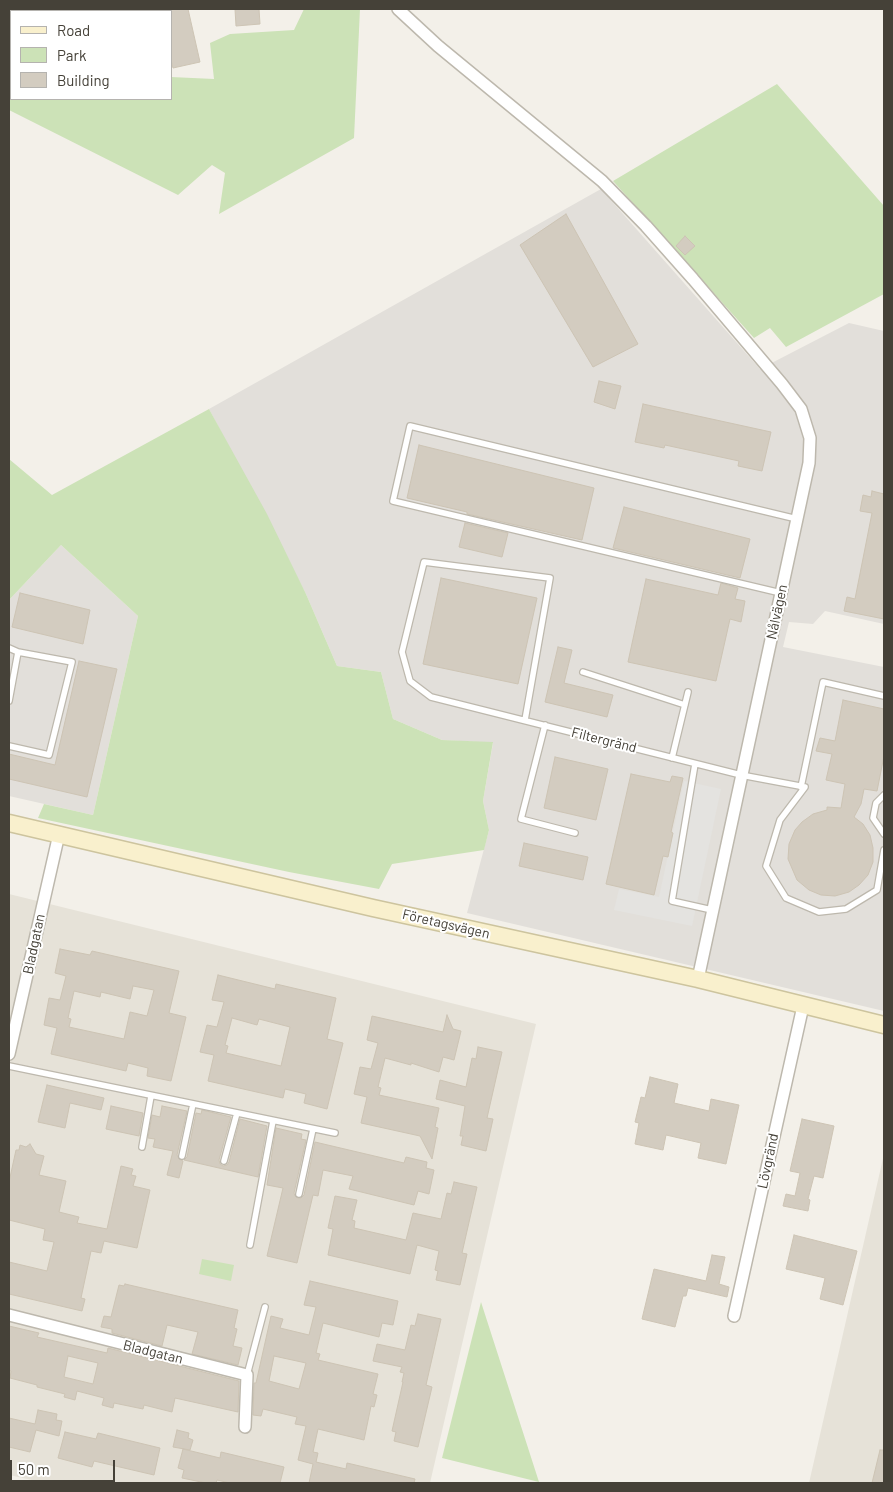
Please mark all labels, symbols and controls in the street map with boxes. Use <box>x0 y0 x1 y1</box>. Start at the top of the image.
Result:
legend <box>10 10 172 100</box>
text: Road <box>57 21 90 39</box>
text: Park <box>57 46 86 64</box>
text: Building <box>57 71 110 89</box>
street label: Nålvägen <box>763 583 791 641</box>
street label: Filtergränd <box>570 724 638 756</box>
street label: Företagsvägen <box>401 906 491 942</box>
street label: Bladgatan <box>19 912 49 976</box>
street label: Lövgränd <box>754 1132 782 1190</box>
street label: Bladgatan <box>121 1336 185 1368</box>
scale bar <box>12 1450 118 1482</box>
text: 50 m <box>18 1460 50 1478</box>

